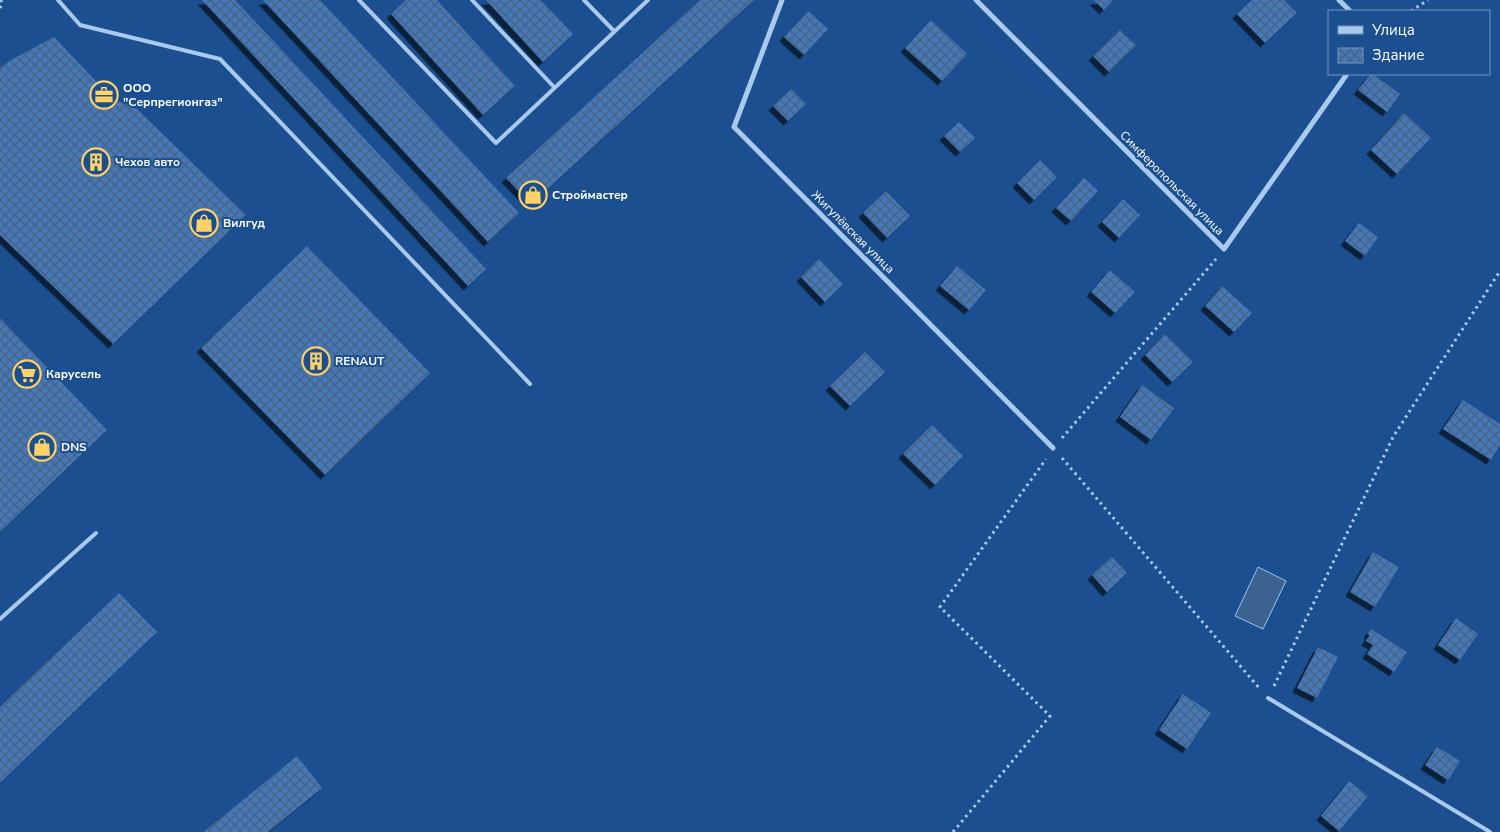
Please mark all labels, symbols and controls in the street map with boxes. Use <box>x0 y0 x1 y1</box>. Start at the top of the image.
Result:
legend <box>1328 10 1490 75</box>
text: Улица <box>1371 20 1415 40</box>
text: Здание <box>1372 45 1424 65</box>
office icon: ООО "Серпрегионгаз" <box>89 80 119 110</box>
place label: ООО "Серпрегионгаз" <box>123 80 223 110</box>
street label: Симферопольская улица <box>1116 127 1228 239</box>
building icon: Чехов авто <box>81 147 111 177</box>
place label: Чехов авто <box>115 154 180 170</box>
shop icon: Строймастер <box>518 180 548 210</box>
place label: Строймастер <box>552 187 628 203</box>
street label: Жигулёвская улица <box>808 187 898 277</box>
shop icon: Вилгуд <box>189 208 219 238</box>
place label: Вилгуд <box>223 215 265 231</box>
building icon: RENAUT <box>301 346 331 376</box>
place label: RENAUT <box>335 353 385 369</box>
supermarket icon: Карусель <box>12 359 42 389</box>
place label: Карусель <box>46 366 101 382</box>
shop icon: DNS <box>27 432 57 462</box>
place label: DNS <box>61 439 87 455</box>

